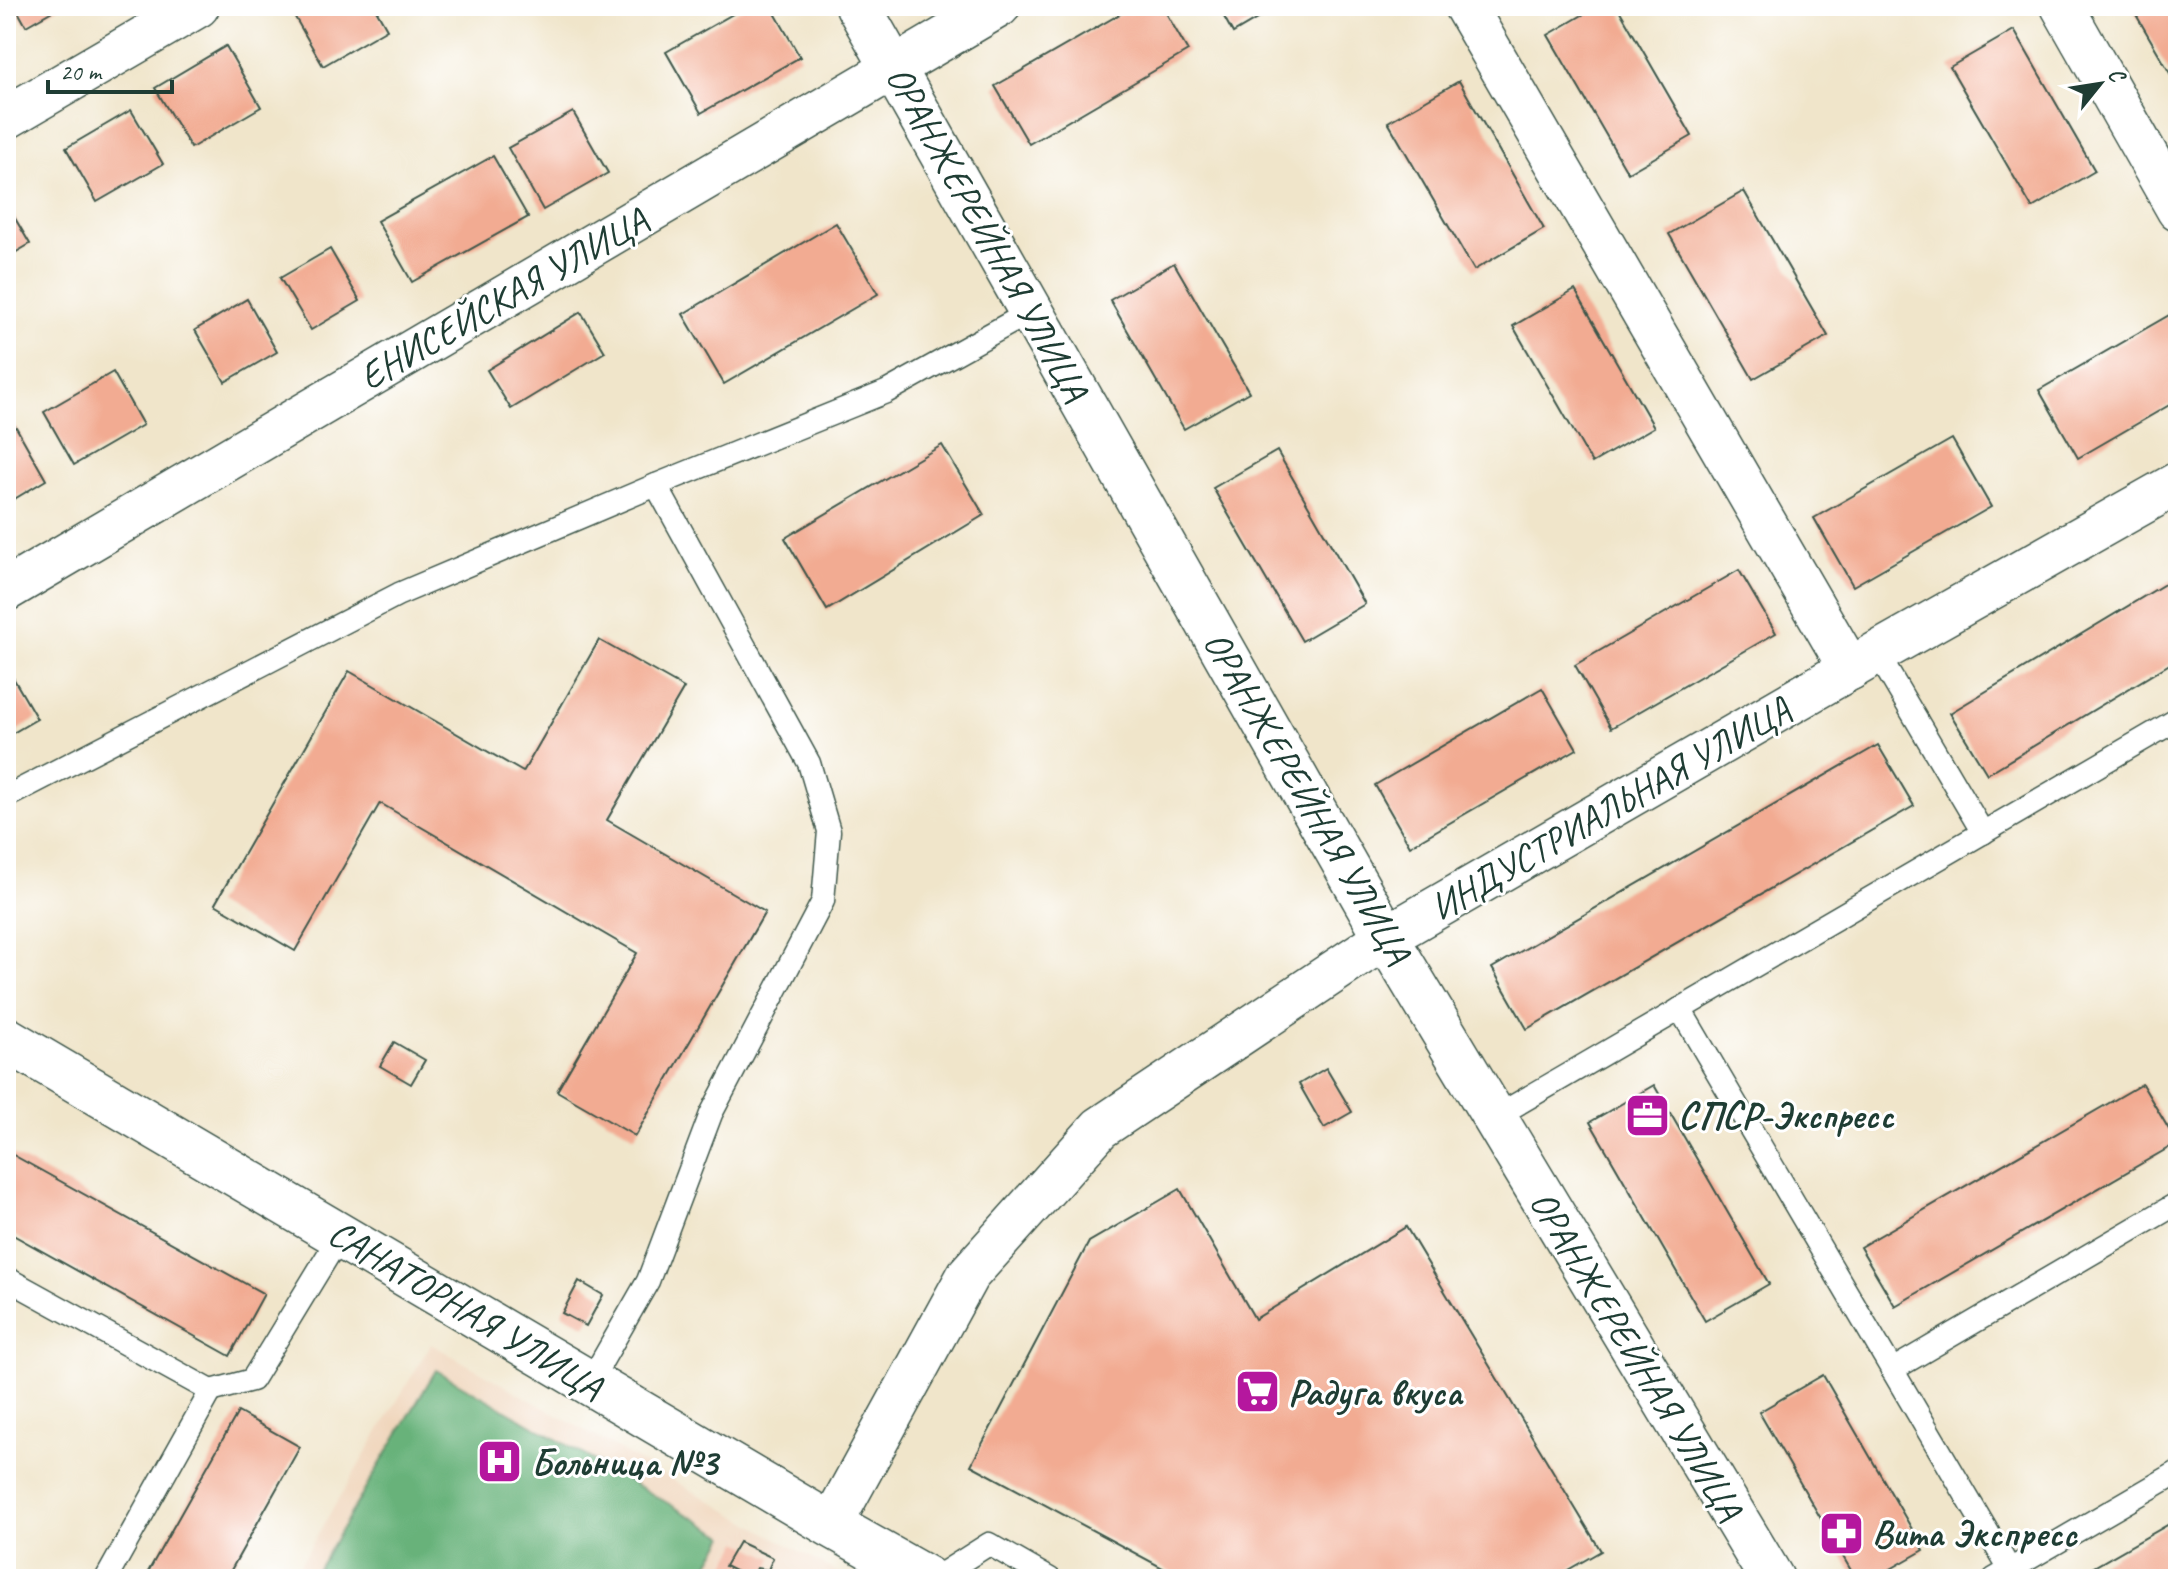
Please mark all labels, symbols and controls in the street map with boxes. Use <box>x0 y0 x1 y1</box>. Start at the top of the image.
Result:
scale bar <box>48 44 172 94</box>
north arrow <box>2060 44 2140 124</box>
text: 20 m <box>60 57 103 87</box>
street label: ОРАНЖЕРЕЙНАЯ УЛИЦА <box>876 57 1100 410</box>
text: С <box>2102 63 2133 89</box>
street label: ЕНИСЕЙСКАЯ УЛИЦА <box>351 196 657 400</box>
street label: ОРАНЖЕРЕЙНАЯ УЛИЦА <box>1193 623 1422 973</box>
street label: ИНДУСТРИАЛЬНАЯ УЛИЦА <box>1422 686 1800 931</box>
office icon: СПСР-Экспресс <box>1623 1091 1671 1139</box>
place label: СПСР-Экспресс <box>1678 1092 1895 1139</box>
street label: ОРАНЖЕРЕЙНАЯ УЛИЦА <box>1520 1182 1754 1529</box>
street label: САНАТОРНАЯ УЛИЦА <box>320 1209 612 1410</box>
supermarket icon: Радуга вкуса <box>1233 1368 1281 1416</box>
place label: Радуга вкуса <box>1288 1369 1464 1416</box>
hospital icon: Больница №3 <box>476 1438 524 1486</box>
place label: Больница №3 <box>531 1439 721 1486</box>
pharmacy icon: Вита Экспресс <box>1817 1509 1865 1557</box>
place label: Вита Экспресс <box>1872 1510 2078 1557</box>

